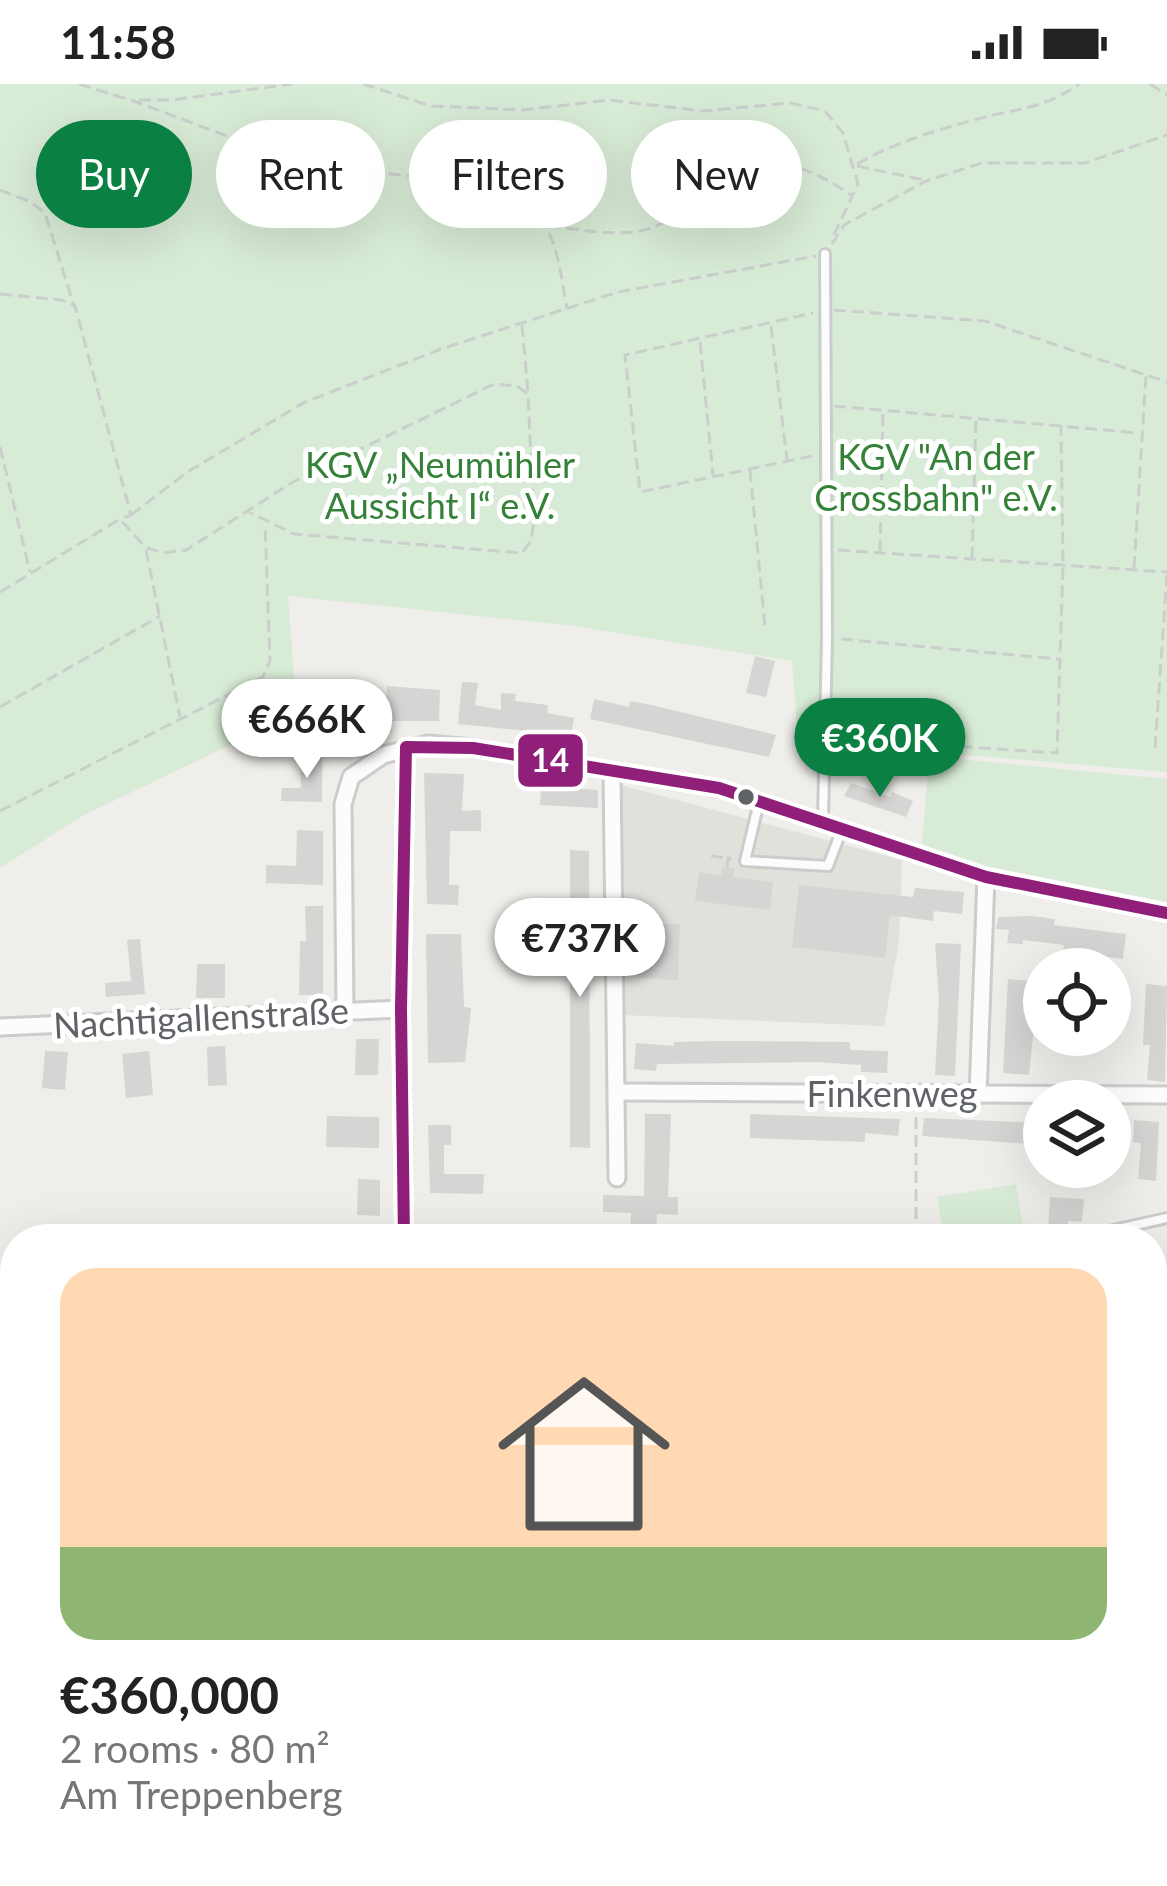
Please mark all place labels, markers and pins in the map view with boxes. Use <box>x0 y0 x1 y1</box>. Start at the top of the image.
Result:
pin: €666K <box>223 679 391 781</box>
pin: €360K <box>796 698 964 800</box>
unlabelled marker <box>735 786 757 808</box>
pin: €737K <box>496 898 664 1000</box>

